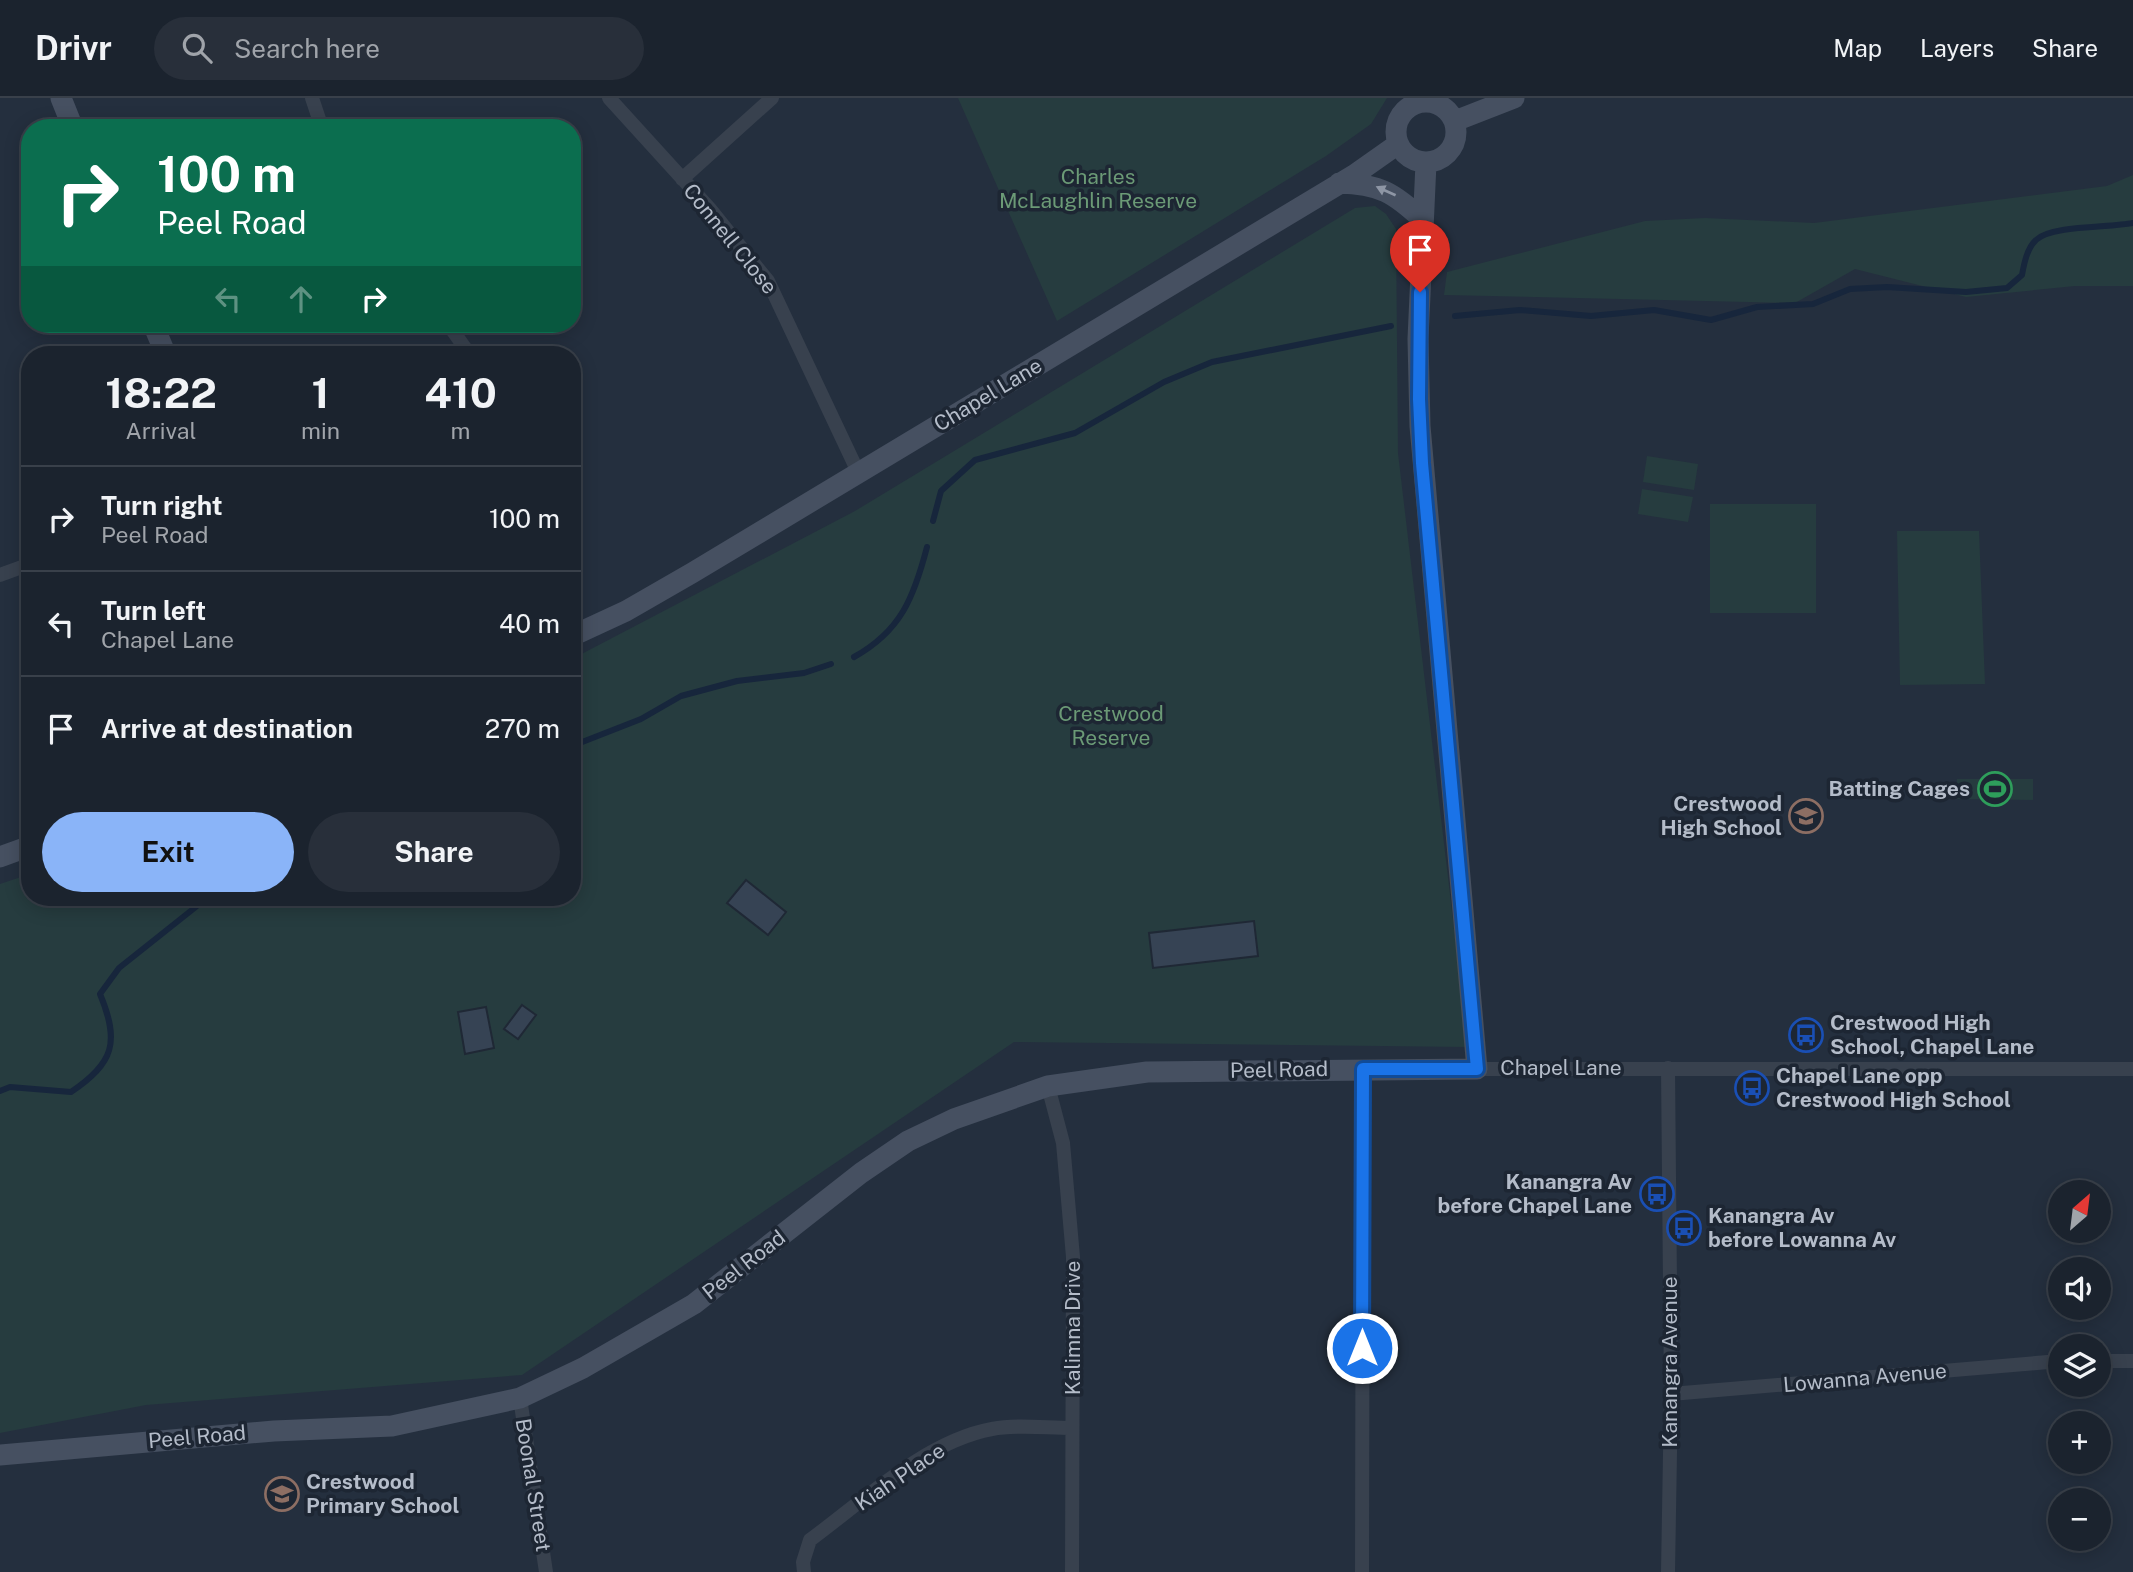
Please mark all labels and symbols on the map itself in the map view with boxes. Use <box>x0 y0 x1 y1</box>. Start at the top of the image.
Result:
park label: Charles McLaughlin Reserve <box>999 164 1197 213</box>
street label: Connell Close <box>678 179 782 299</box>
one-way arrow <box>1375 185 1396 196</box>
pin <box>1390 220 1450 292</box>
street label: Chapel Lane <box>929 353 1046 437</box>
park label: Crestwood Reserve <box>1058 701 1164 750</box>
sports icon: Batting Cages <box>1976 770 2014 808</box>
place label: Batting Cages <box>1829 776 1970 801</box>
place label: Crestwood High School <box>1661 791 1782 840</box>
school or university icon: Crestwood High School <box>1787 797 1825 835</box>
place label: Crestwood High School, Chapel Lane <box>1830 1010 2034 1059</box>
bus stop icon: Crestwood High School, Chapel Lane <box>1787 1016 1825 1054</box>
street label: Chapel Lane <box>1500 1055 1622 1080</box>
street label: Peel Road <box>1230 1056 1328 1083</box>
place label: Chapel Lane opp Crestwood High School <box>1776 1063 2011 1112</box>
bus stop icon: Chapel Lane opp Crestwood High School <box>1733 1069 1771 1107</box>
place label: Kanangra Av before Chapel Lane <box>1437 1169 1632 1218</box>
bus stop icon: Kanangra Av before Chapel Lane <box>1638 1175 1676 1213</box>
north arrow <box>2048 1180 2110 1242</box>
place label: Kanangra Av before Lowanna Av <box>1708 1203 1896 1252</box>
bus stop icon: Kanangra Av before Lowanna Av <box>1665 1209 1703 1247</box>
street label: Peel Road <box>697 1225 790 1305</box>
street label: Kalimna Drive <box>1060 1261 1085 1395</box>
street label: Kanangra Avenue <box>1657 1276 1682 1448</box>
position arrow <box>1325 1311 1399 1385</box>
street label: Lowanna Avenue <box>1782 1358 1948 1397</box>
street label: Boonal Street <box>511 1417 556 1553</box>
street label: Peel Road <box>147 1420 247 1453</box>
street label: Kiah Place <box>850 1437 949 1516</box>
place label: Crestwood Primary School <box>306 1469 459 1518</box>
school or university icon: Crestwood Primary School <box>263 1475 301 1513</box>

